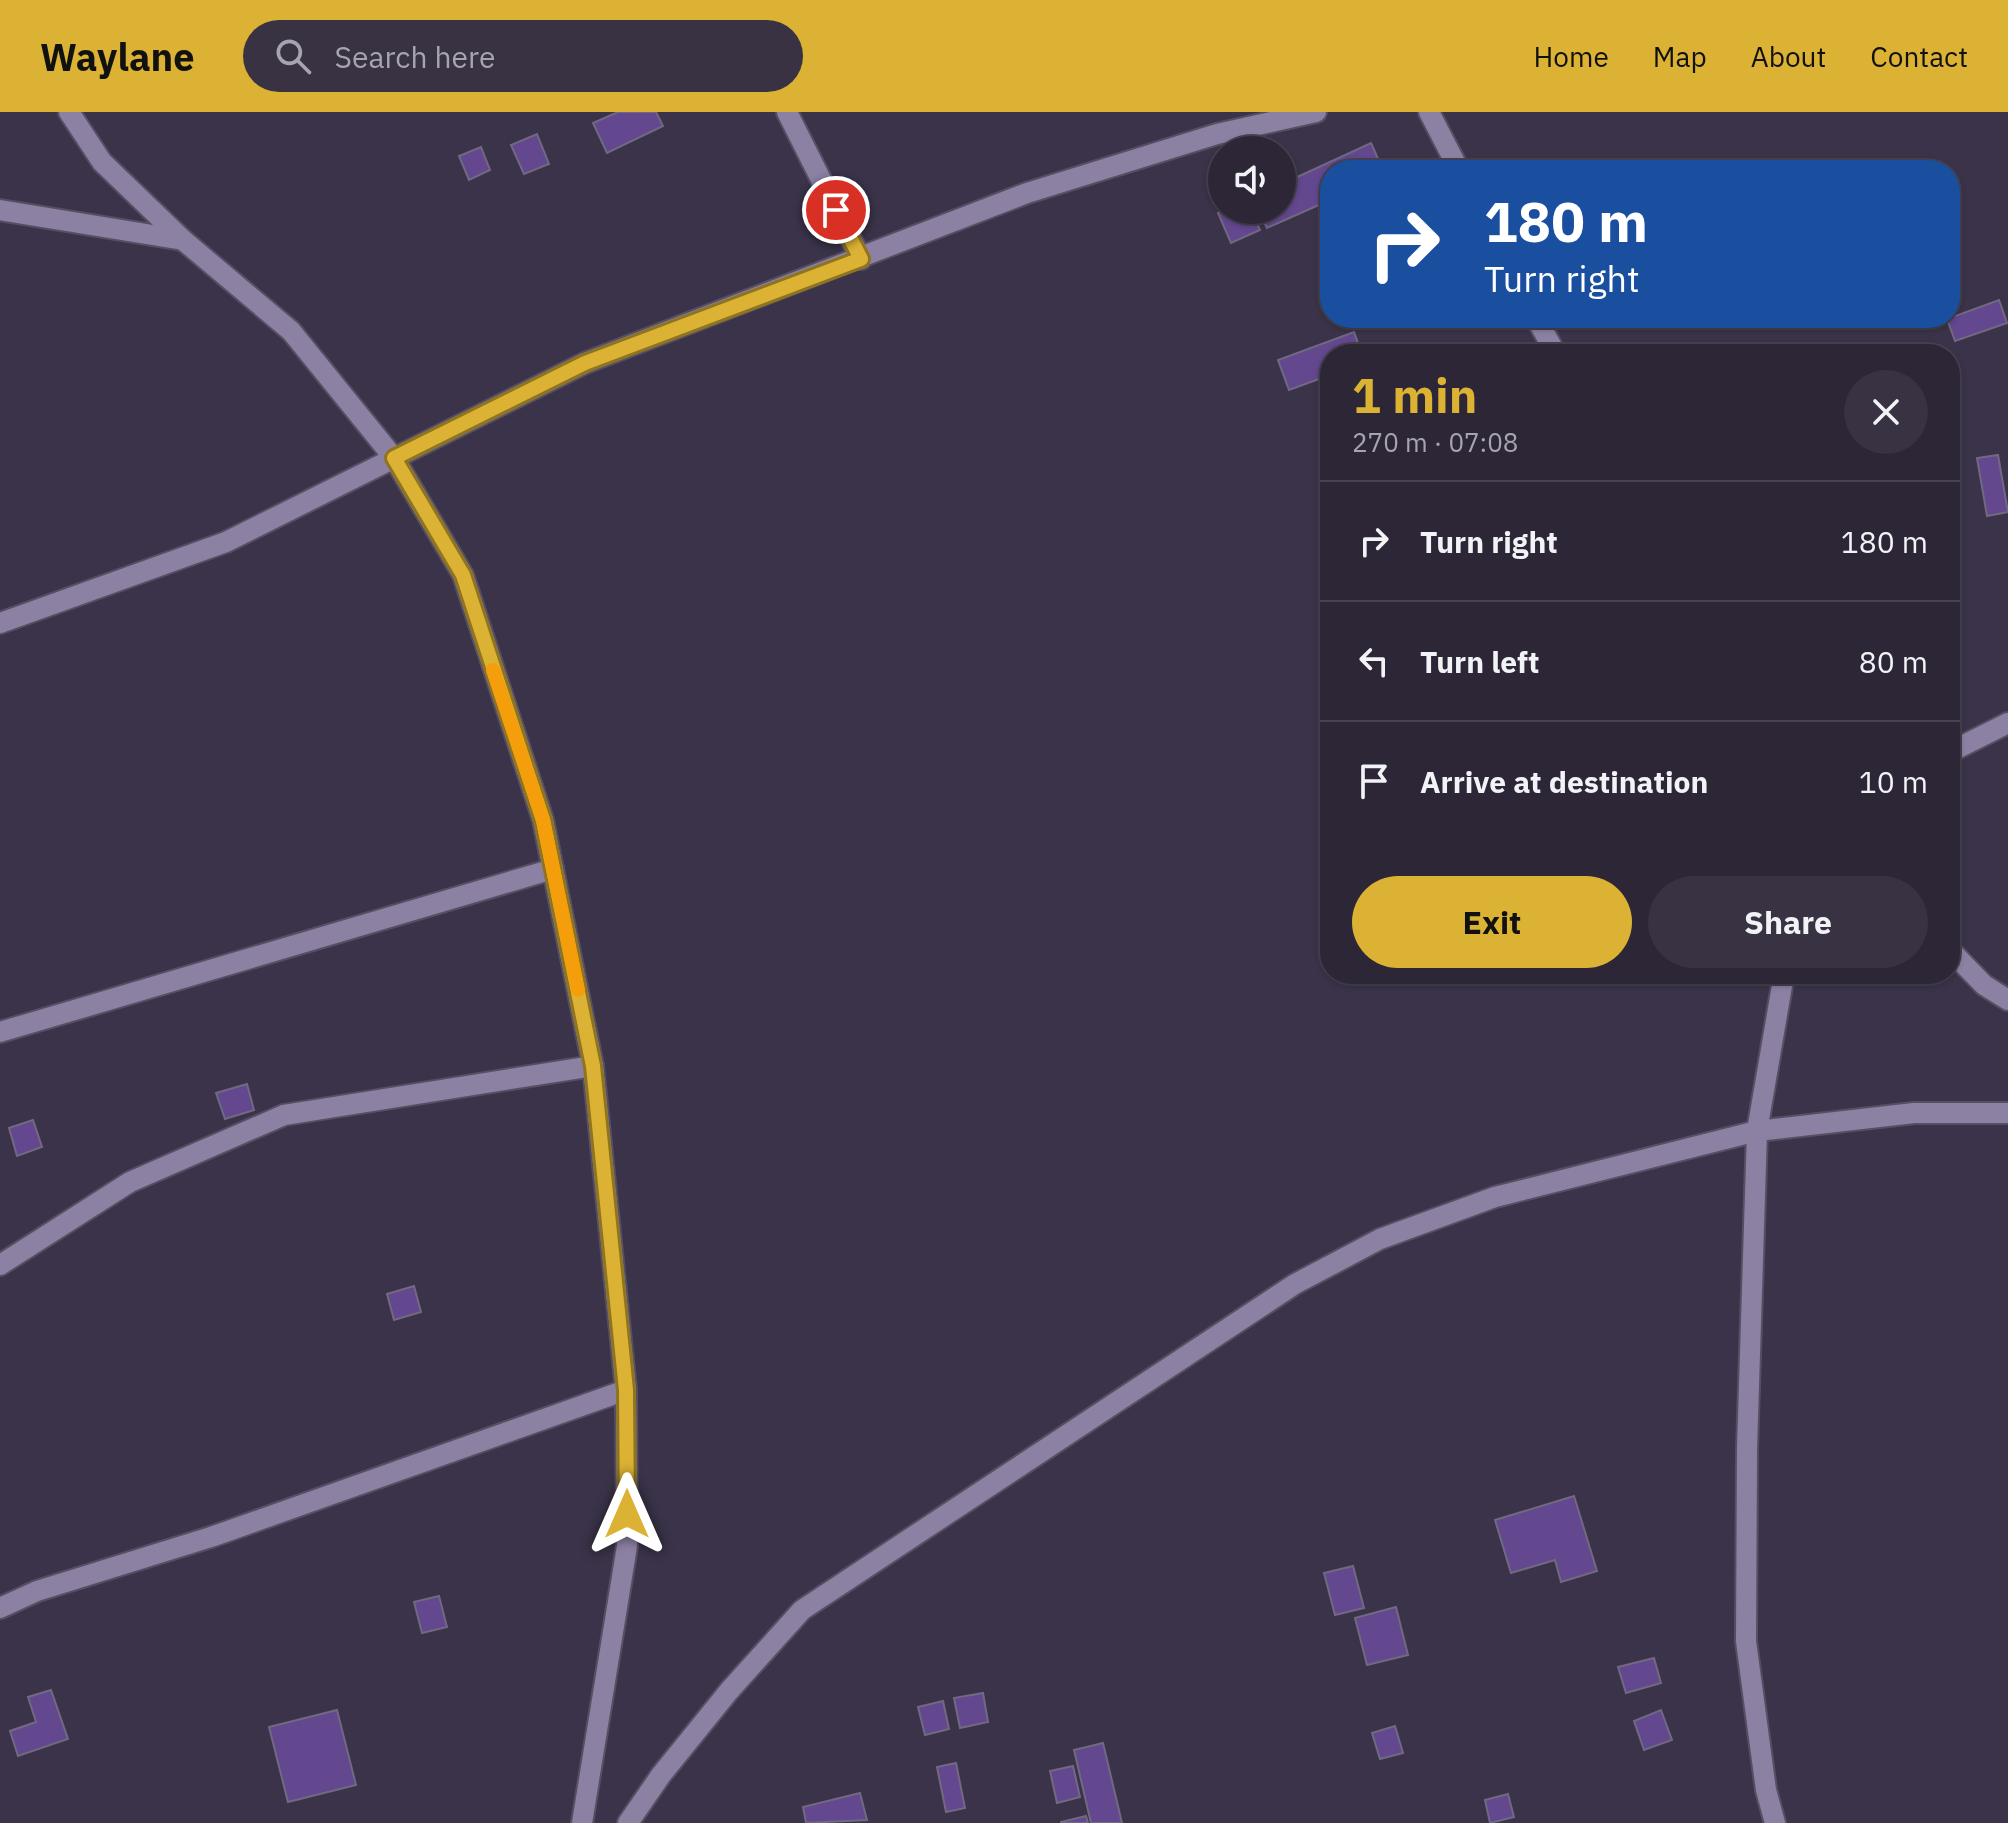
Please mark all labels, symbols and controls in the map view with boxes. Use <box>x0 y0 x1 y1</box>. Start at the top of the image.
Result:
search box <box>243 20 803 92</box>
text: Waylane <box>40 32 195 81</box>
icon: search <box>271 34 315 78</box>
text: Search here <box>335 37 495 76</box>
text: Home <box>1533 38 1609 75</box>
text: Map <box>1653 38 1707 75</box>
text: About <box>1751 38 1826 75</box>
text: Contact <box>1870 38 1968 75</box>
map controls <box>1208 136 1296 224</box>
button: sound <box>1208 136 1296 224</box>
pin <box>802 176 870 244</box>
text: 180 m <box>1484 185 1648 257</box>
icon: arrive <box>814 188 858 232</box>
icon: right <box>1352 192 1456 296</box>
text: Turn right <box>1484 255 1640 302</box>
text: 1 min <box>1352 364 1477 426</box>
button: close <box>1844 370 1928 454</box>
text: 270 m · 07:08 <box>1352 425 1518 459</box>
icon: right <box>1352 519 1396 563</box>
text: Turn right <box>1420 522 1558 561</box>
text: 180 m <box>1841 522 1928 561</box>
icon: left <box>1352 639 1396 683</box>
text: Turn left <box>1420 642 1539 681</box>
text: 80 m <box>1859 642 1928 681</box>
icon: arrive <box>1352 759 1396 803</box>
text: Arrive at destination <box>1420 762 1708 801</box>
text: 10 m <box>1859 762 1928 801</box>
button: Exit <box>1352 876 1632 968</box>
button: Share <box>1648 876 1928 968</box>
position arrow <box>585 1472 669 1556</box>

